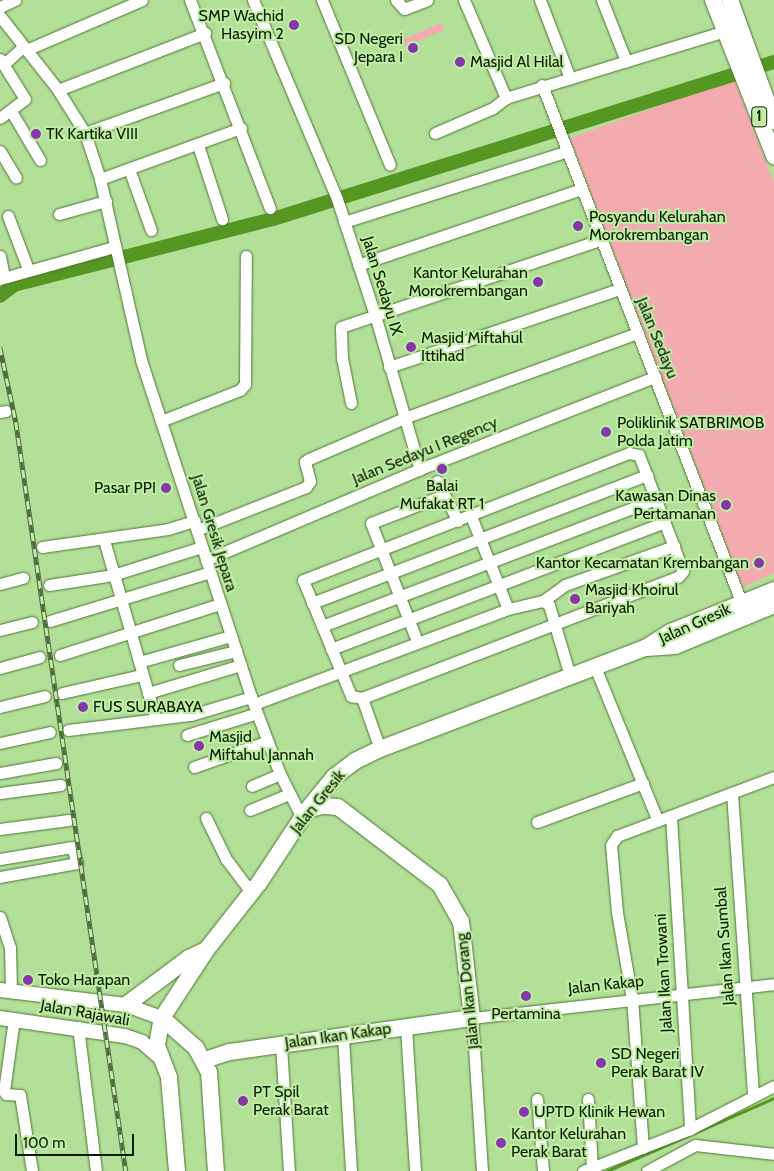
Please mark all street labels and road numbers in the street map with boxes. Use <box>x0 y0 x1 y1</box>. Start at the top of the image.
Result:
road number: 1 <box>750 104 768 130</box>
street label: Jalan Sedayu IX <box>358 234 406 338</box>
street label: Jalan Sedayu <box>632 295 682 381</box>
street label: Jalan Sedayu I Regency <box>349 413 501 489</box>
street label: Jalan Gresik Jepara <box>187 472 241 594</box>
street label: Jalan Gresik <box>656 600 734 648</box>
street label: Jalan Gresik <box>286 766 350 838</box>
street label: Jalan Ikan Sumbal <box>711 886 739 1006</box>
street label: Jalan Ikan Trowani <box>651 913 677 1033</box>
street label: Jalan Ikan Dorang <box>452 932 484 1050</box>
street label: Jalan Kakap <box>567 971 645 999</box>
street label: Jalan Rajawali <box>39 996 131 1030</box>
street label: Jalan Ikan Kakap <box>284 1019 392 1053</box>

